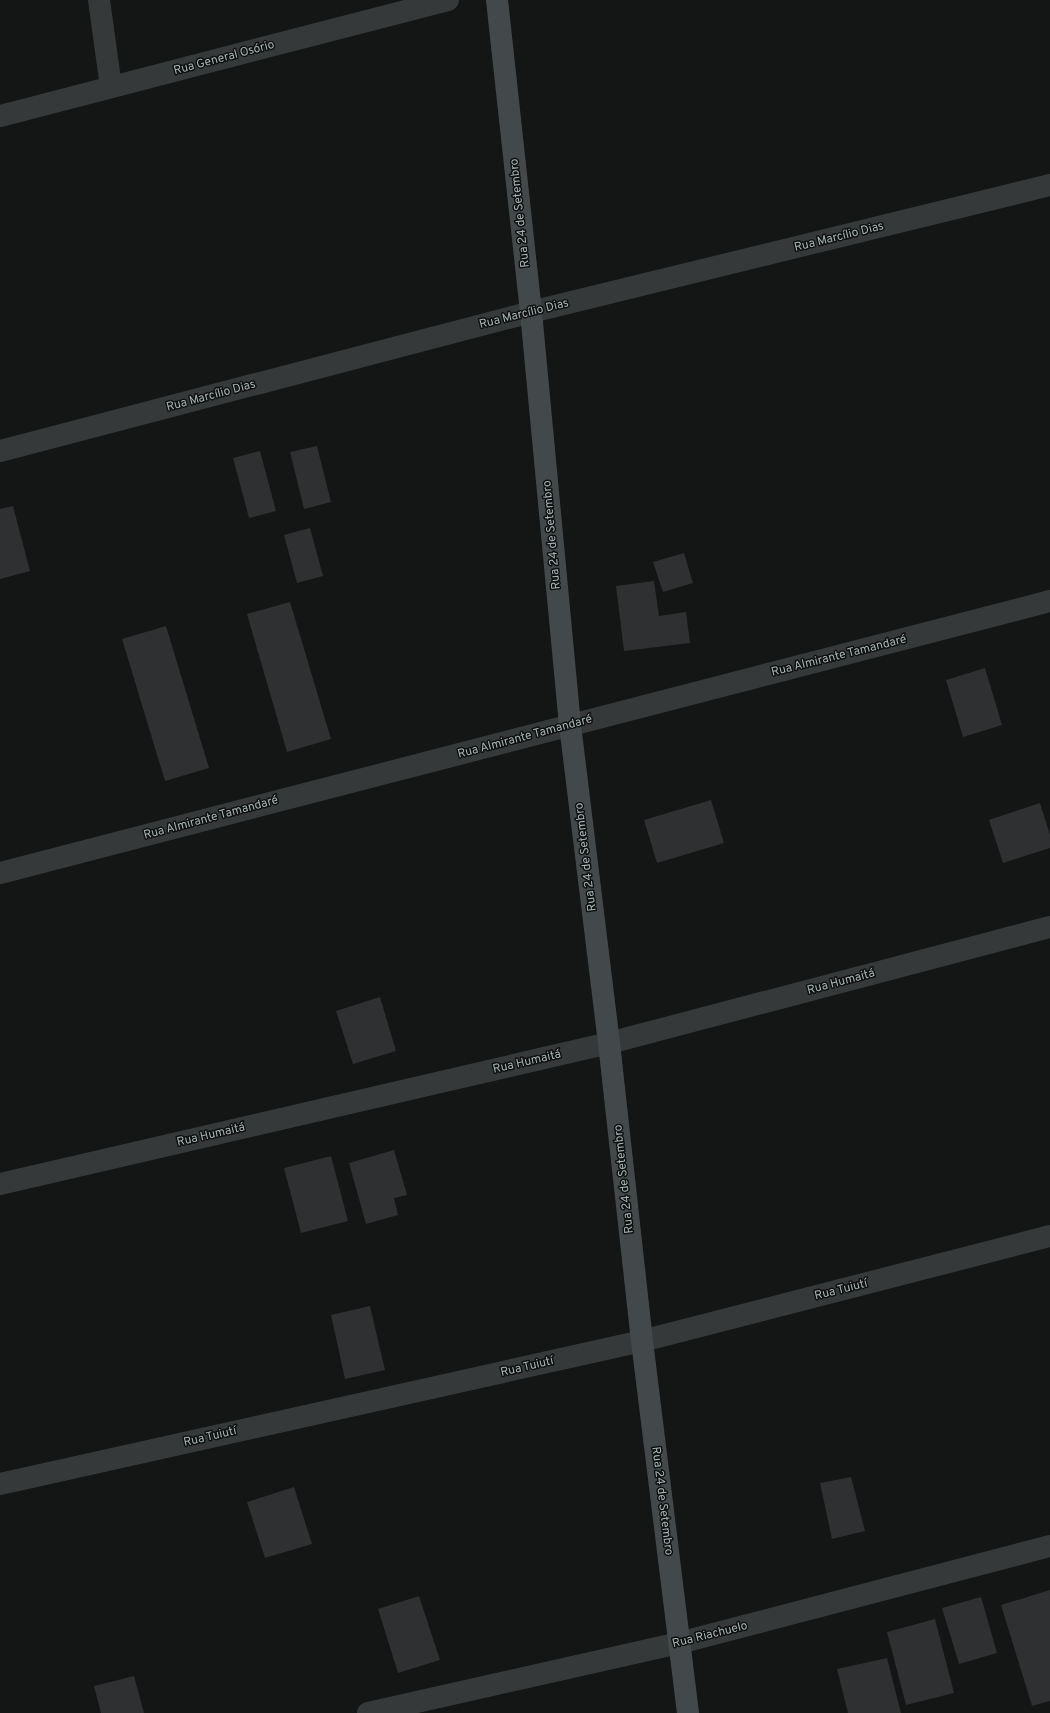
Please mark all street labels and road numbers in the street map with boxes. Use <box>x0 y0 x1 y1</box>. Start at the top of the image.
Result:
street label: Rua General Osório <box>172 37 277 79</box>
street label: Rua 24 de Setembro <box>506 157 534 268</box>
street label: Rua Marcílio Dias <box>793 218 885 256</box>
street label: Rua Marcílio Dias <box>478 295 570 333</box>
street label: Rua Marcílio Dias <box>165 376 257 416</box>
street label: Rua 24 de Setembro <box>539 479 565 590</box>
street label: Rua Almirante Tamandaré <box>770 631 908 681</box>
street label: Rua Almirante Tamandaré <box>456 711 594 763</box>
street label: Rua Almirante Tamandaré <box>142 792 280 844</box>
street label: Rua 24 de Setembro <box>571 801 601 912</box>
street label: Rua Humaitá <box>805 965 877 999</box>
street label: Rua Humaitá <box>491 1046 563 1078</box>
street label: Rua Humaitá <box>175 1119 247 1151</box>
street label: Rua 24 de Setembro <box>610 1123 638 1234</box>
street label: Rua Tuiutí <box>813 1275 870 1304</box>
street label: Rua Tuiutí <box>499 1353 556 1381</box>
street label: Rua Tuiutí <box>182 1423 239 1451</box>
street label: Rua 24 de Setembro <box>647 1446 677 1557</box>
street label: Rua Riachuelo <box>671 1618 750 1652</box>

